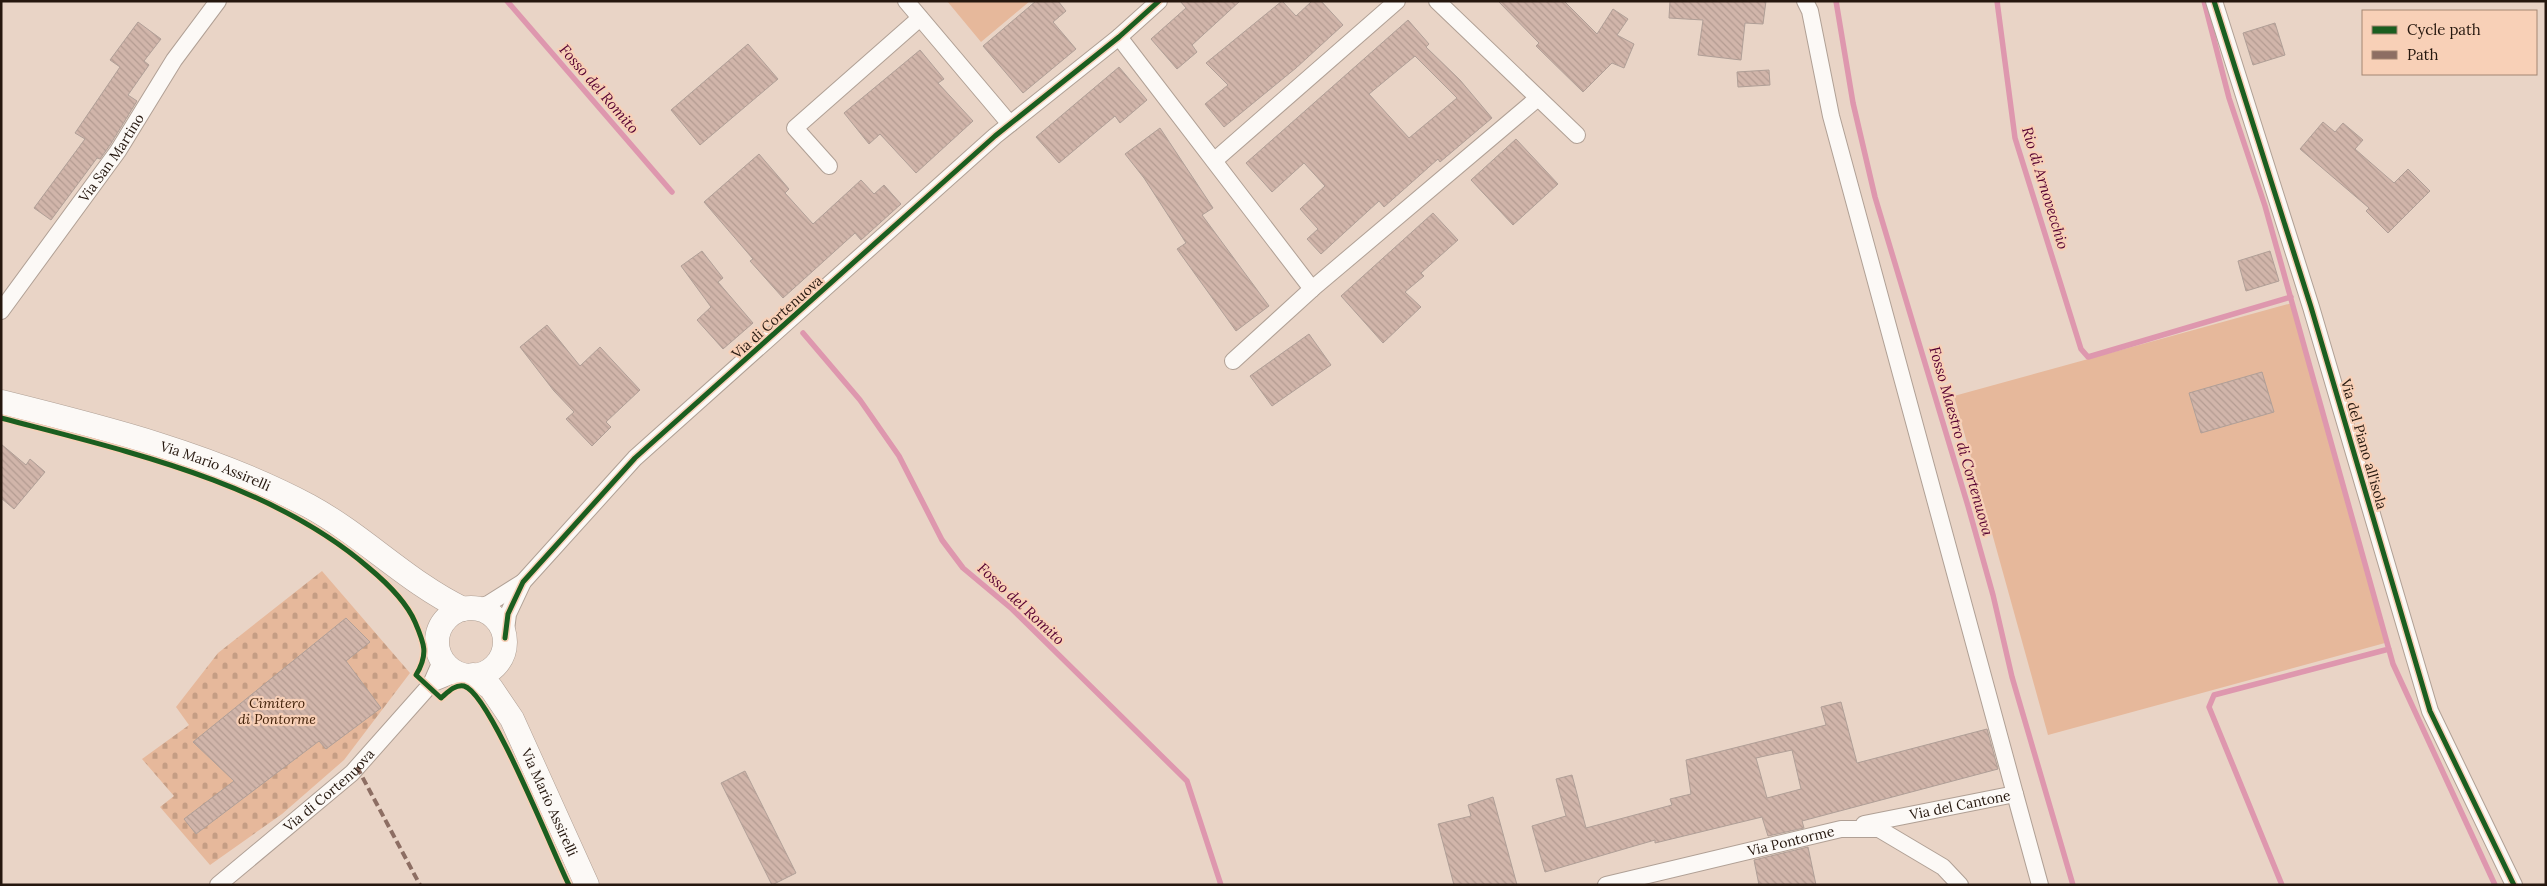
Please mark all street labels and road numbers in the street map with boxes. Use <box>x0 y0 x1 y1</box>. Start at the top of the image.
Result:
street label: Via San Martino <box>74 110 148 206</box>
street label: Via di Cortenuova <box>727 271 826 363</box>
street label: Via del Piano all'isola <box>2337 376 2391 511</box>
street label: Via Mario Assirelli <box>157 437 274 495</box>
street label: Via di Cortenuova <box>279 745 378 836</box>
street label: Via Mario Assirelli <box>517 745 582 859</box>
street label: Via del Cantone <box>1907 786 2012 824</box>
street label: Via Pontorme <box>1745 822 1836 860</box>

